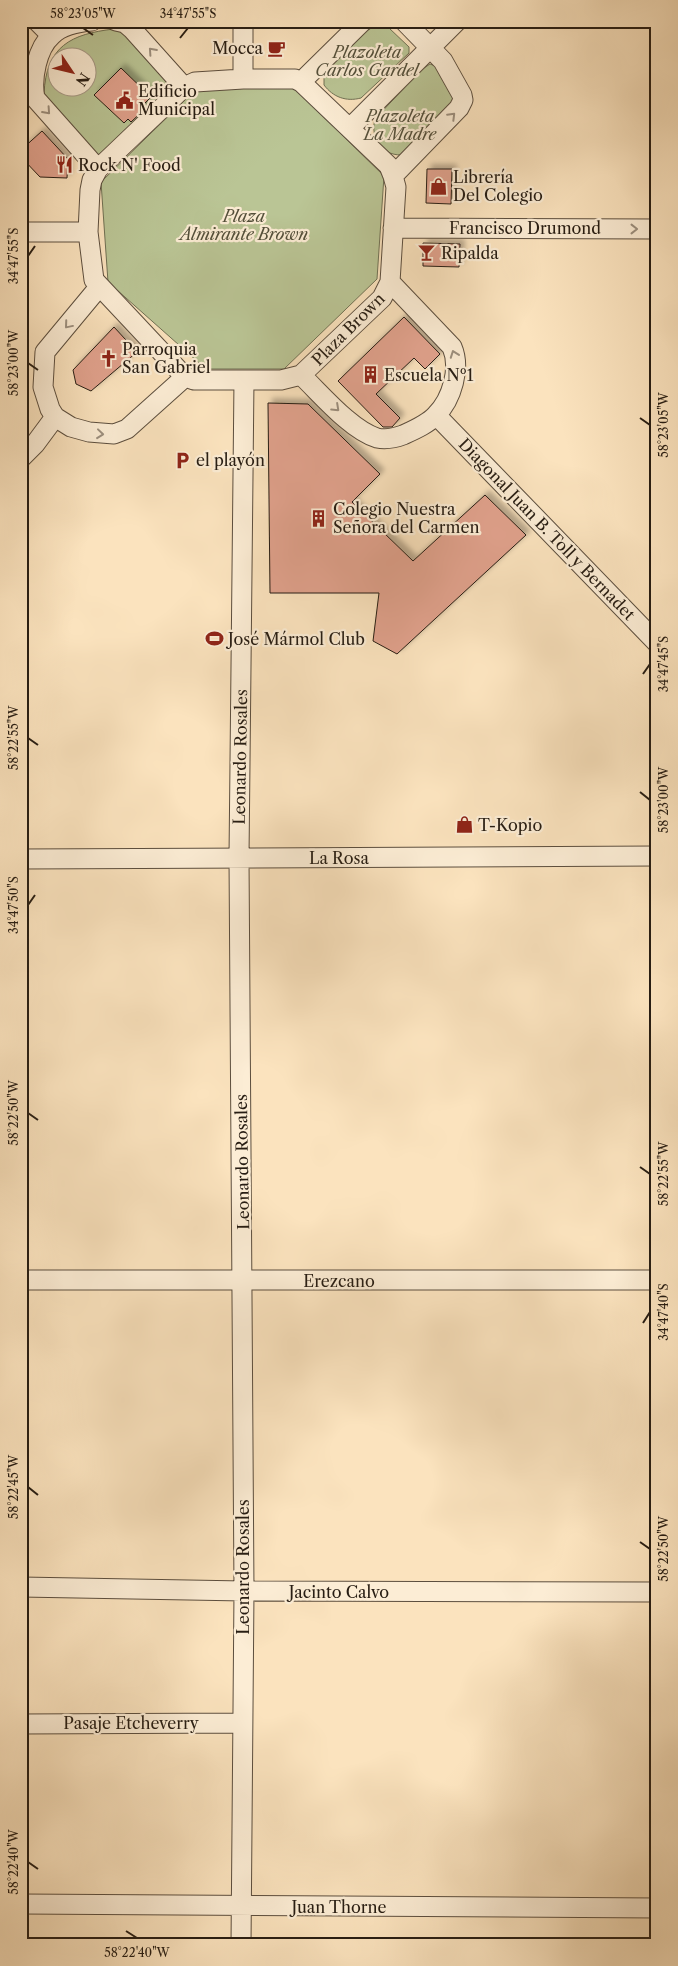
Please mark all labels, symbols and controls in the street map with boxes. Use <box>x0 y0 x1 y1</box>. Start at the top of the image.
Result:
text: 58°23'05"W <box>50 6 117 21</box>
text: 34°47'55"S <box>160 6 216 21</box>
place label: Mocca <box>212 38 264 58</box>
cafe icon: Mocca <box>267 38 287 58</box>
park label: Plazoleta Carlos Gardel <box>315 42 421 80</box>
north arrow <box>48 48 98 98</box>
one-way arrow <box>149 48 158 57</box>
text: N <box>72 69 94 90</box>
place label: Edificio Municipal <box>138 81 215 119</box>
public building icon: Edificio Municipal <box>114 90 134 110</box>
one-way arrow <box>41 105 50 114</box>
park label: Plazoleta La Madre <box>362 106 438 144</box>
one-way arrow <box>446 112 455 121</box>
restaurant icon: Rock N' Food <box>54 155 74 175</box>
place label: Rock N' Food <box>78 155 181 175</box>
place label: Librería Del Colegio <box>453 167 543 205</box>
shop icon: Librería Del Colegio <box>429 176 449 196</box>
park label: Plaza Almirante Brown <box>177 206 308 244</box>
street label: Francisco Drumond <box>449 218 601 238</box>
one-way arrow <box>630 224 638 234</box>
text: 34°47'55"S <box>6 228 21 284</box>
bar icon: Ripalda <box>417 243 437 263</box>
place label: Ripalda <box>441 243 499 263</box>
street label: Plaza Brown <box>307 288 389 370</box>
one-way arrow <box>65 319 73 328</box>
text: 58°23'00"W <box>6 329 21 396</box>
place label: Parroquia San Gabriel <box>122 339 211 377</box>
church icon: Parroquia San Gabriel <box>98 348 118 368</box>
one-way arrow <box>450 350 460 359</box>
building icon: Escuela Nº1 <box>360 365 380 385</box>
place label: Escuela Nº1 <box>384 365 474 385</box>
text: 58°23'05"W <box>656 391 671 458</box>
one-way arrow <box>331 402 340 411</box>
one-way arrow <box>96 428 104 439</box>
street label: Diagonal Juan B. Toll y Bernadet <box>455 434 640 624</box>
parking icon: el playón <box>172 450 192 470</box>
place label: el playón <box>196 450 265 470</box>
place label: Colegio Nuestra Señora del Carmen <box>333 499 479 537</box>
building icon: Colegio Nuestra Señora del Carmen <box>309 508 329 528</box>
sports icon: José Mármol Club <box>204 629 224 649</box>
place label: José Mármol Club <box>225 629 365 649</box>
text: 34°47'45"S <box>656 636 671 692</box>
street label: Leonardo Rosales <box>229 689 251 825</box>
text: 58°22'55"W <box>6 705 21 770</box>
text: 58°23'00"W <box>656 766 671 833</box>
shop icon: T-Kopio <box>454 815 474 835</box>
place label: T-Kopio <box>478 815 542 835</box>
street label: La Rosa <box>309 848 369 868</box>
text: 34°47'50"S <box>6 876 21 934</box>
text: 58°22'50"W <box>6 1079 21 1146</box>
street label: Leonardo Rosales <box>231 1094 253 1230</box>
text: 58°22'55"W <box>656 1141 671 1206</box>
street label: Erezcano <box>303 1271 375 1291</box>
text: 34°47'40"S <box>656 1283 671 1341</box>
text: 58°22'45"W <box>6 1454 21 1519</box>
street label: Leonardo Rosales <box>233 1499 253 1635</box>
text: 58°22'50"W <box>656 1515 671 1582</box>
street label: Jacinto Calvo <box>286 1582 389 1602</box>
street label: Pasaje Etcheverry <box>63 1713 200 1733</box>
text: 58°22'40"W <box>6 1828 21 1895</box>
street label: Juan Thorne <box>288 1897 387 1917</box>
text: 58°22'40"W <box>104 1945 171 1960</box>

